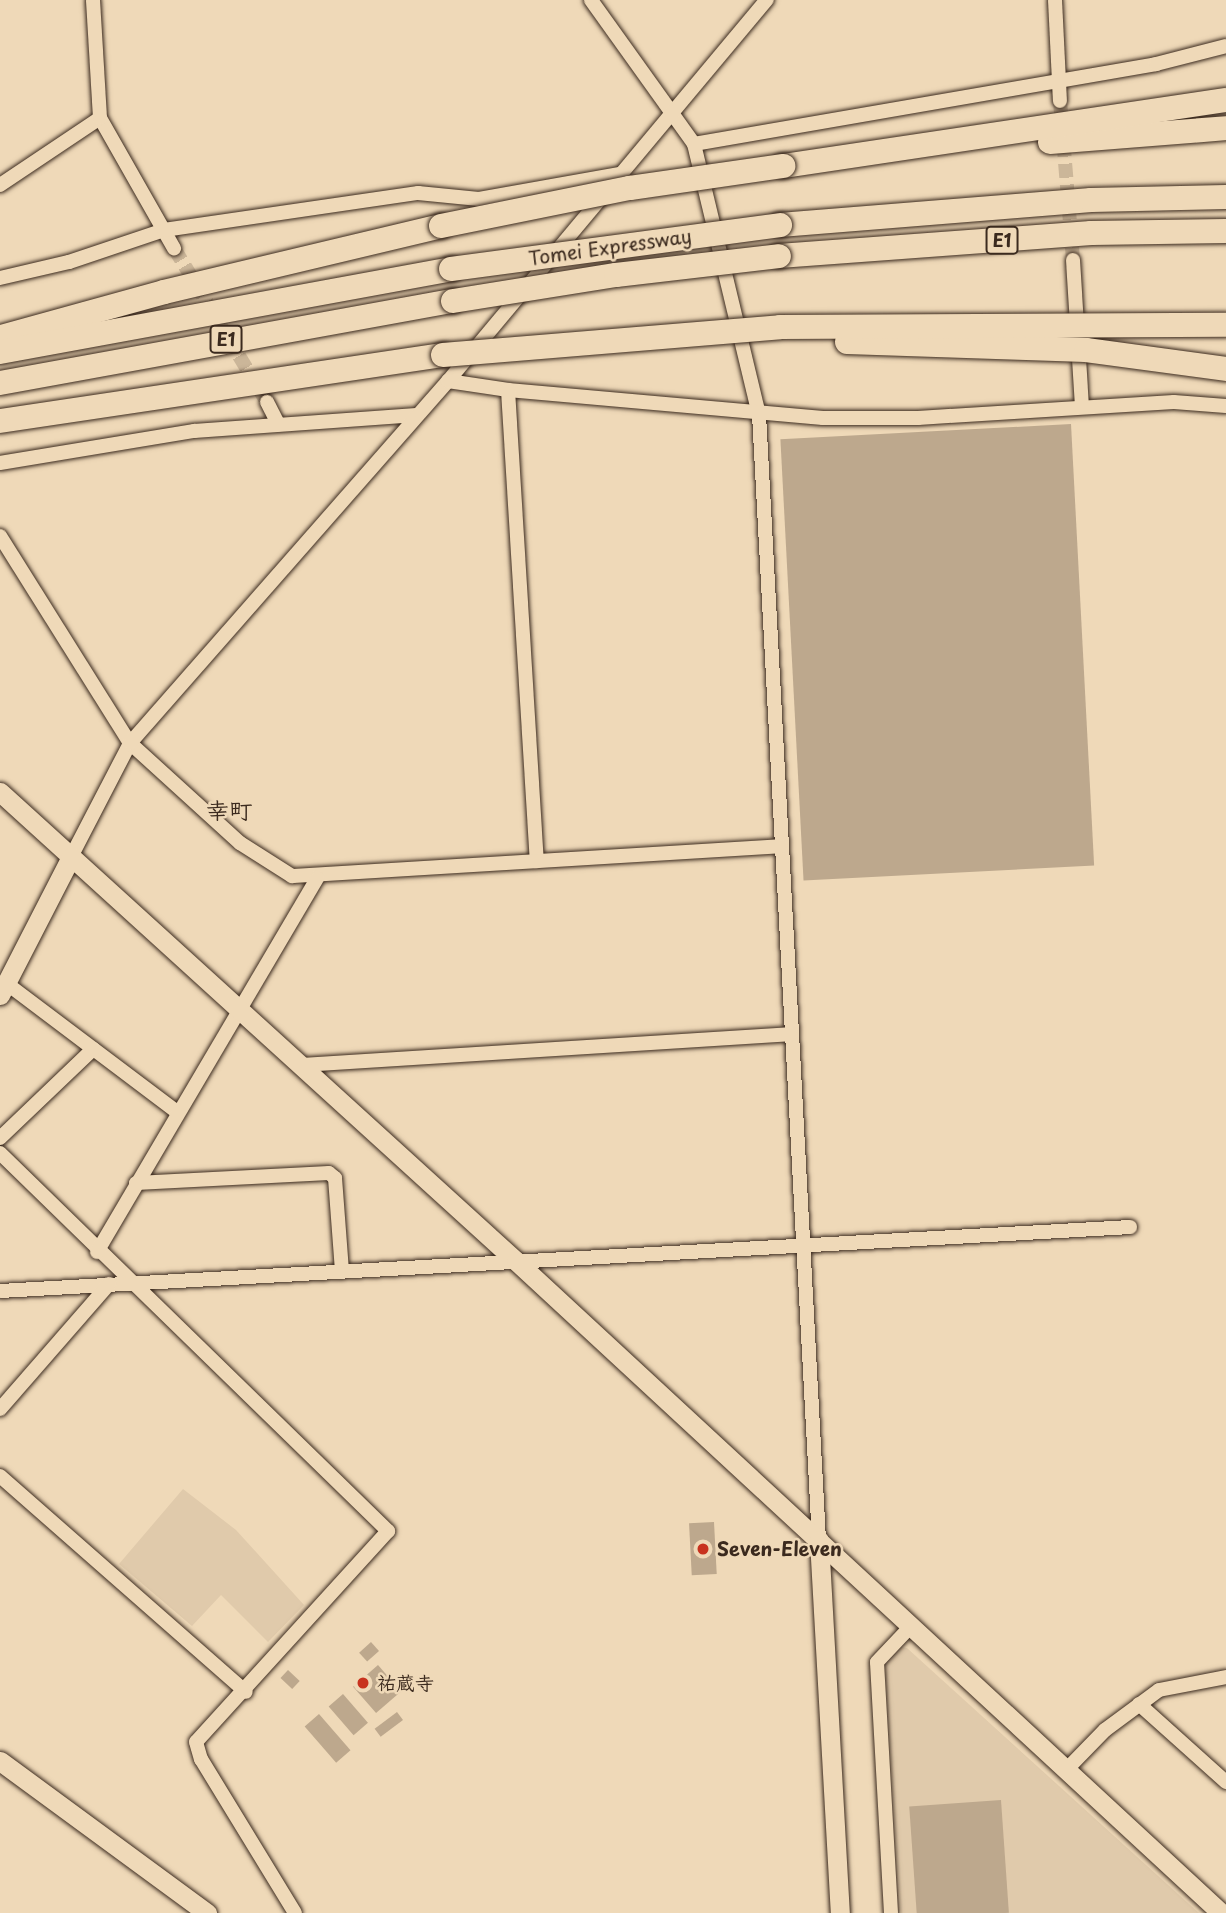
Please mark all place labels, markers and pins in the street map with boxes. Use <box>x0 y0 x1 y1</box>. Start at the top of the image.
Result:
place label: Seven-Eleven <box>717 1538 842 1560</box>
marker: Seven-Eleven <box>695 1541 711 1557</box>
place label: 祐蔵寺 <box>377 1672 434 1694</box>
marker: 祐蔵寺 <box>355 1675 371 1691</box>

